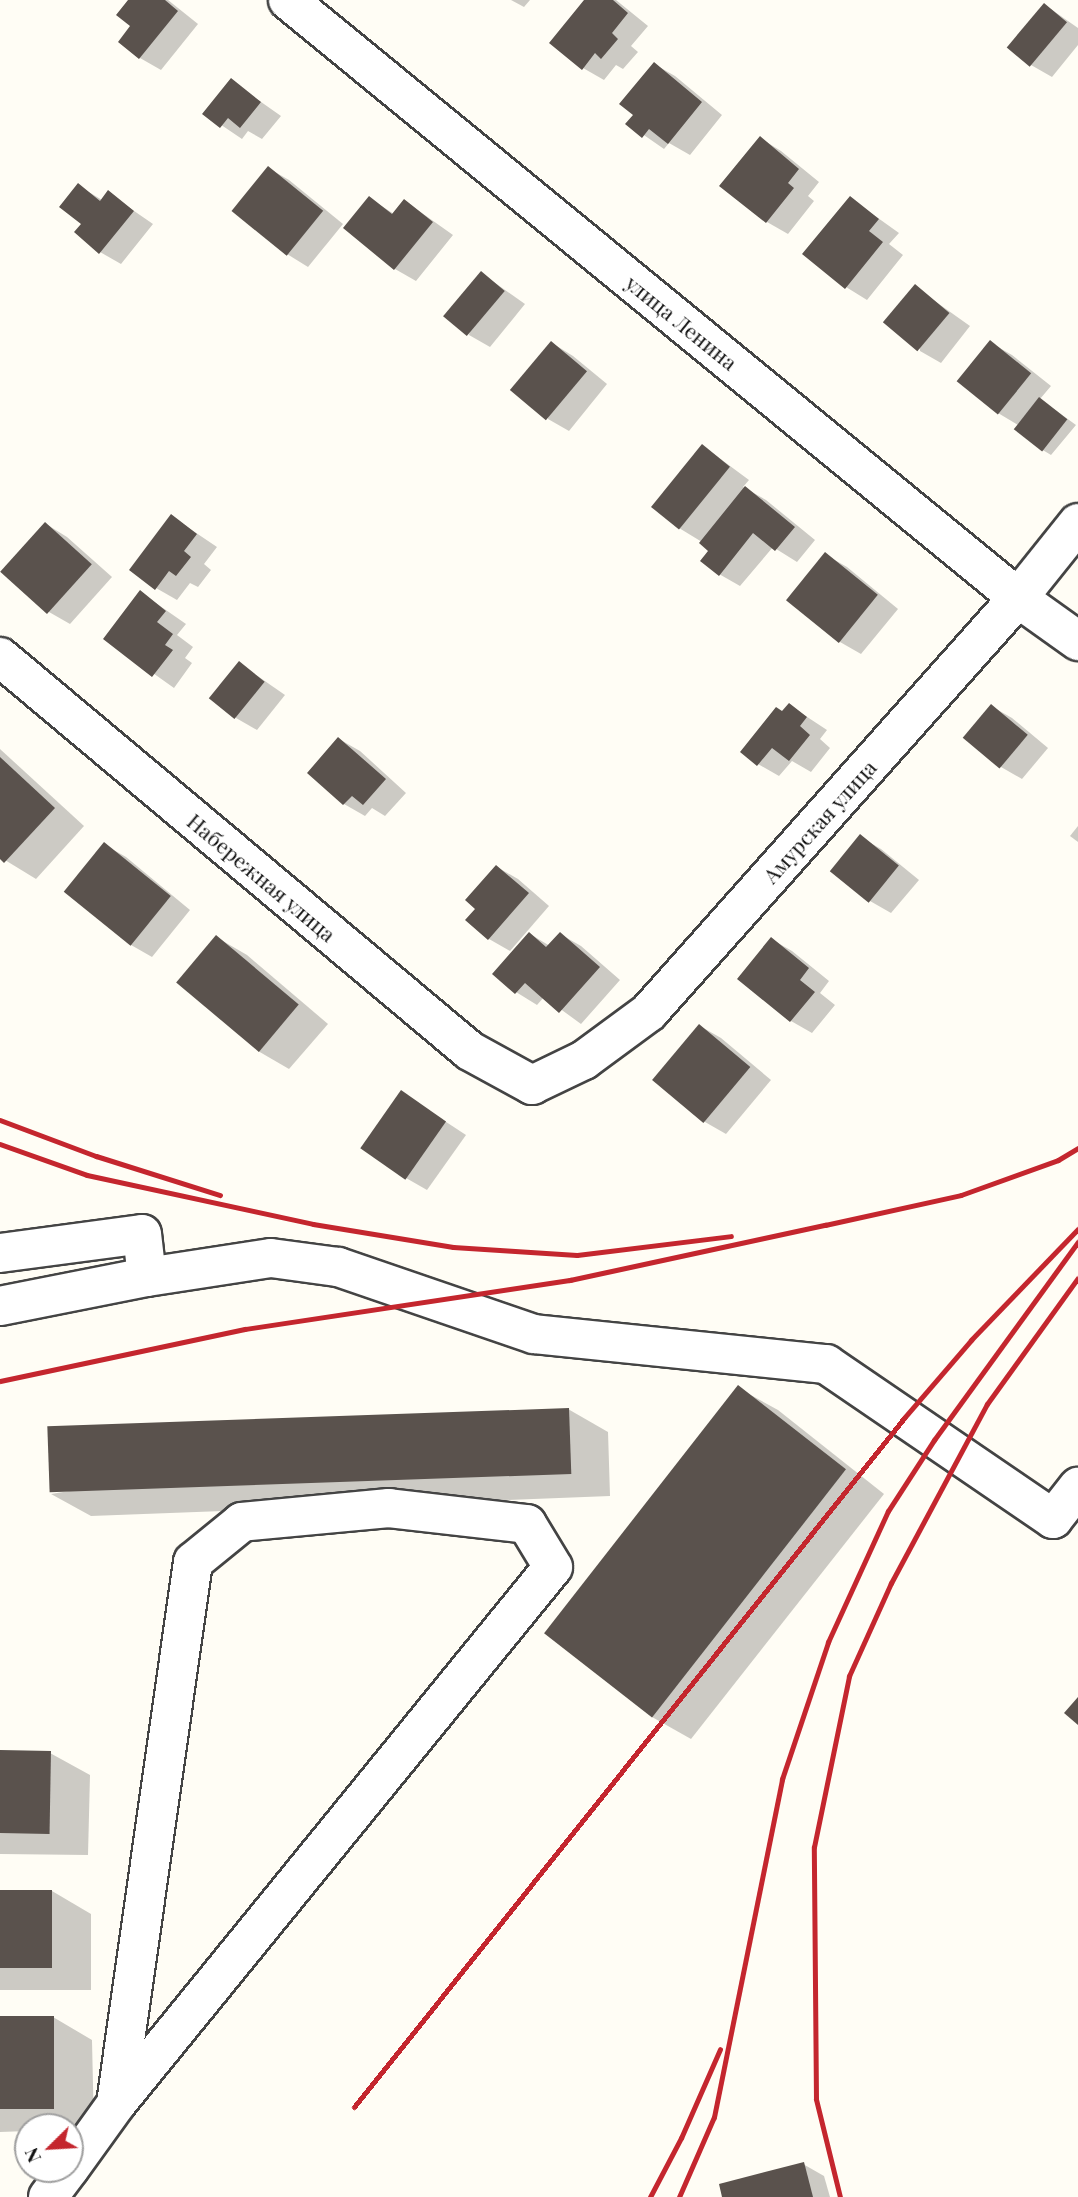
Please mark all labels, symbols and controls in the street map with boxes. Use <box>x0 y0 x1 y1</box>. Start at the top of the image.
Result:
street label: улица Ленина <box>621 269 743 375</box>
street label: Амурская улица <box>757 754 881 888</box>
street label: Набережная улица <box>183 808 341 946</box>
north arrow <box>14 2113 84 2183</box>
text: N <box>17 2144 46 2167</box>

